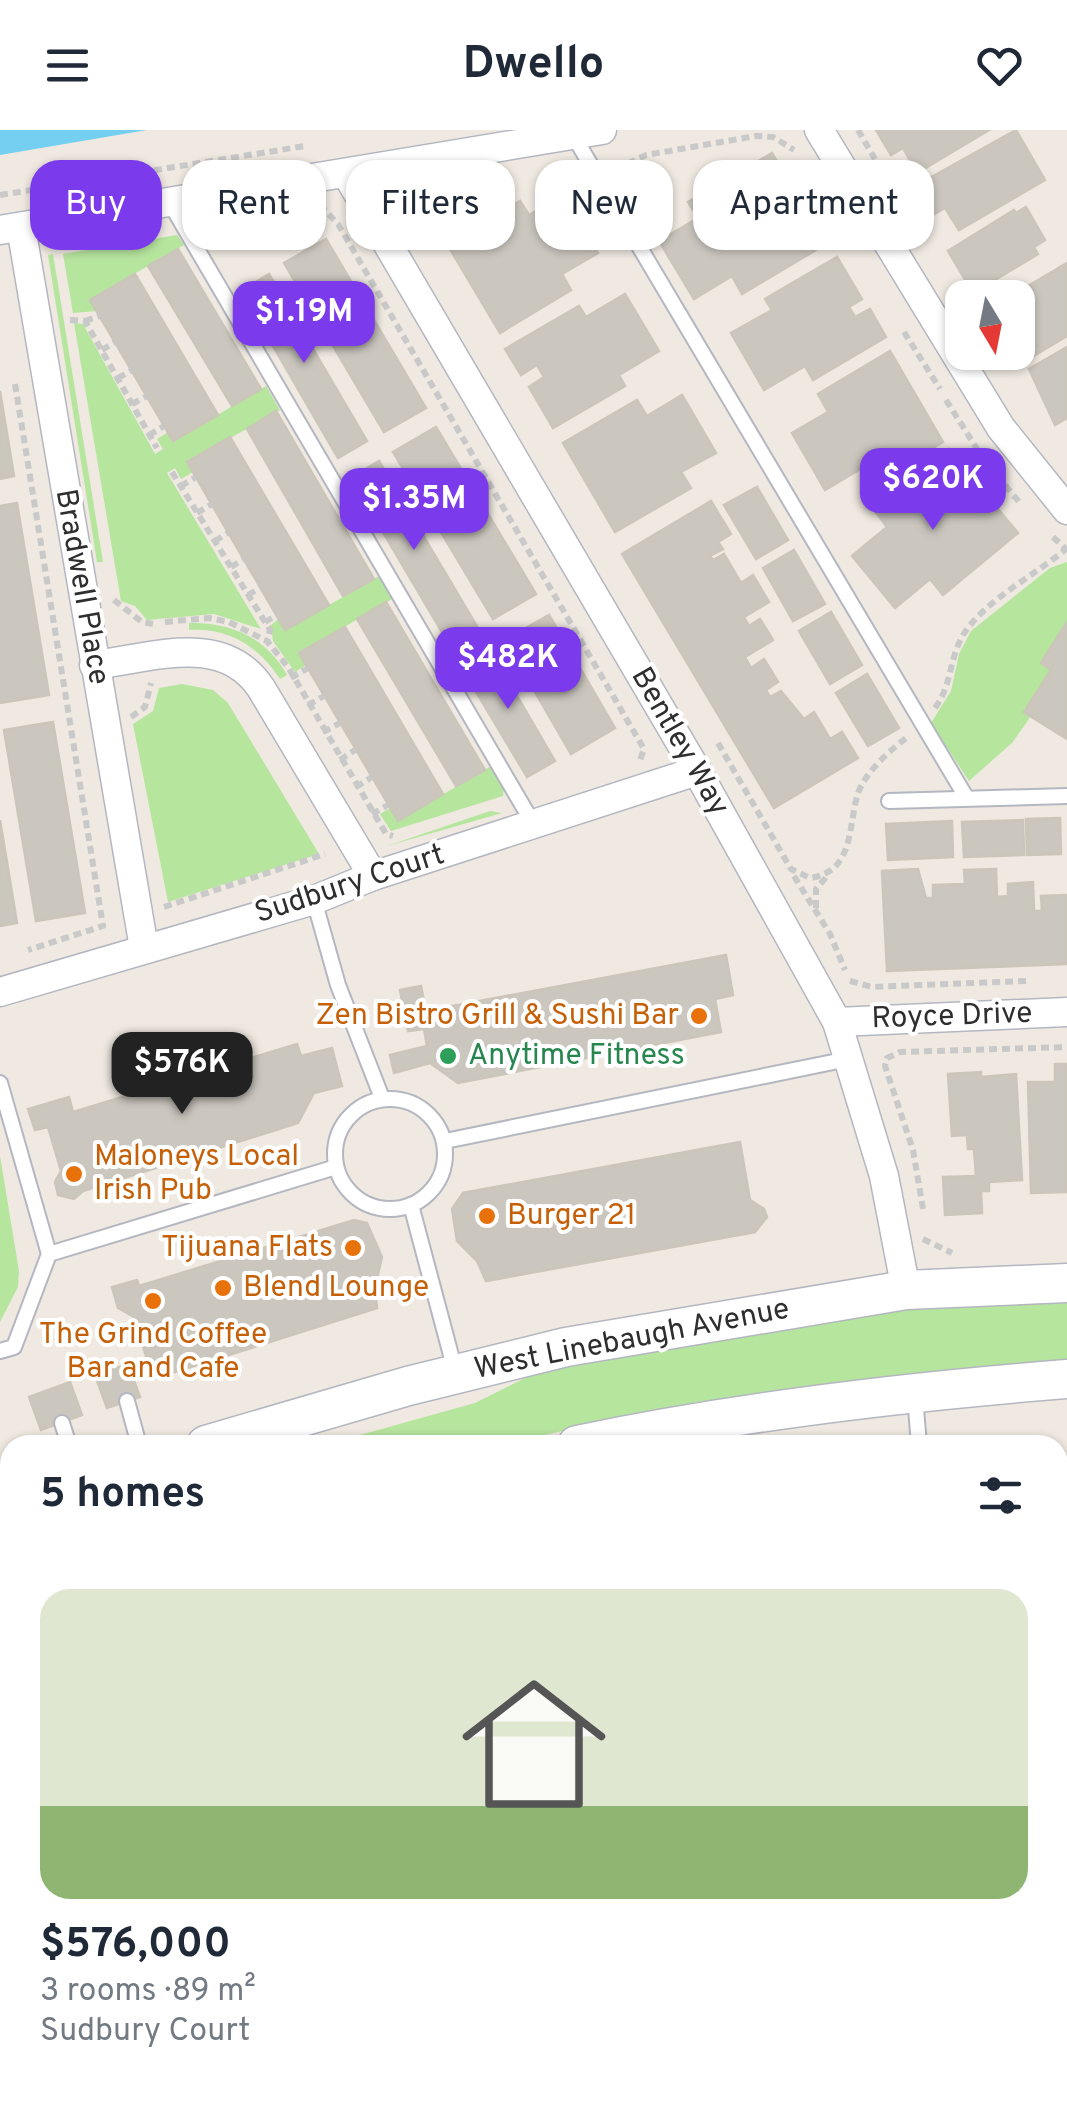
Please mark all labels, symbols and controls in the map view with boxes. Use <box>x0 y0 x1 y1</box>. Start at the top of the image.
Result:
text: Dwello <box>463 37 604 94</box>
icon: menu <box>40 38 95 93</box>
icon: heart <box>972 38 1027 93</box>
chip: Buy <box>30 160 162 250</box>
chip: Rent <box>182 160 326 250</box>
chip: Filters <box>346 160 515 250</box>
chip: New <box>535 160 673 250</box>
chip: Apartment <box>693 160 934 250</box>
north arrow <box>945 280 1035 370</box>
map controls <box>945 280 1035 370</box>
pin: $1.19M <box>223 281 385 366</box>
text: $1.19M <box>255 293 353 333</box>
pin: $620K <box>863 448 1003 533</box>
text: $620K <box>882 460 984 500</box>
pin: $1.35M <box>333 468 495 553</box>
text: $1.35M <box>362 480 466 520</box>
street label: Bradwell Place <box>46 486 116 688</box>
pin: $482K <box>438 627 578 712</box>
text: $482K <box>457 639 559 679</box>
street label: Bentley Way <box>622 661 736 823</box>
street label: Sudbury Court <box>250 837 450 933</box>
street label: Royce Drive <box>871 996 1033 1038</box>
place label: Zen Bistro Grill & Sushi Bar <box>316 998 679 1035</box>
marker: Zen Bistro Grill & Sushi Bar <box>688 1005 710 1027</box>
pin: $576K <box>112 1032 252 1117</box>
place label: Anytime Fitness <box>468 1038 685 1075</box>
text: $576K <box>134 1044 230 1084</box>
marker: Anytime Fitness <box>437 1045 459 1067</box>
place label: Maloneys Local Irish Pub <box>94 1139 299 1210</box>
marker: Maloneys Local Irish Pub <box>63 1163 85 1185</box>
place label: Burger 21 <box>507 1198 636 1235</box>
marker: Burger 21 <box>476 1205 498 1227</box>
place label: Tijuana Flats <box>161 1230 333 1267</box>
marker: Tijuana Flats <box>342 1237 364 1259</box>
place label: Blend Lounge <box>243 1270 429 1307</box>
marker: Blend Lounge <box>212 1277 234 1299</box>
marker: The Grind Coffee Bar and Cafe <box>142 1290 164 1312</box>
street label: West Linebaugh Avenue <box>471 1291 793 1389</box>
place label: The Grind Coffee Bar and Cafe <box>39 1317 267 1388</box>
icon: filters <box>973 1468 1028 1523</box>
text: 5 homes <box>40 1469 205 1522</box>
icon: home <box>444 1654 624 1834</box>
text: $576,000 <box>40 1919 231 1972</box>
text: 3 rooms · 89 m² <box>40 1972 256 2012</box>
text: Sudbury Court <box>40 2012 250 2052</box>

